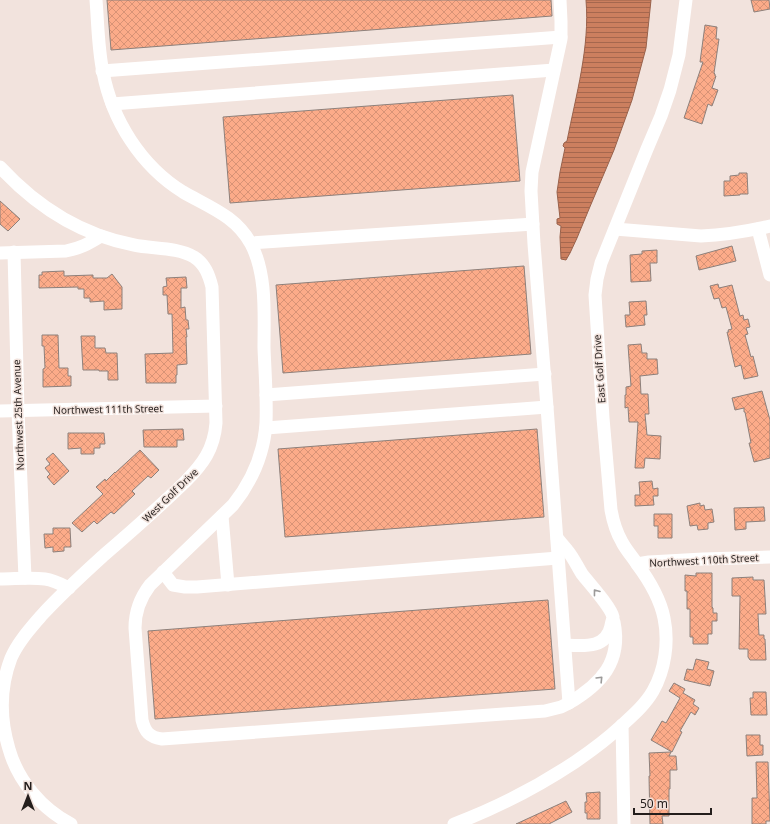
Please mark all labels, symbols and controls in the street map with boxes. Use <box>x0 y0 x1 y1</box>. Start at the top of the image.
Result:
street label: East Golf Drive <box>590 334 608 404</box>
street label: Northwest 25th Avenue <box>9 359 27 471</box>
street label: Northwest 111th Street <box>53 401 163 417</box>
street label: West Golf Drive <box>139 465 201 525</box>
street label: Northwest 110th Street <box>649 550 759 570</box>
one-way arrow <box>594 590 601 597</box>
one-way arrow <box>595 676 603 684</box>
north arrow <box>8 776 48 816</box>
text: N <box>24 778 32 793</box>
scale bar <box>634 790 711 816</box>
text: 50 m <box>640 795 668 812</box>

